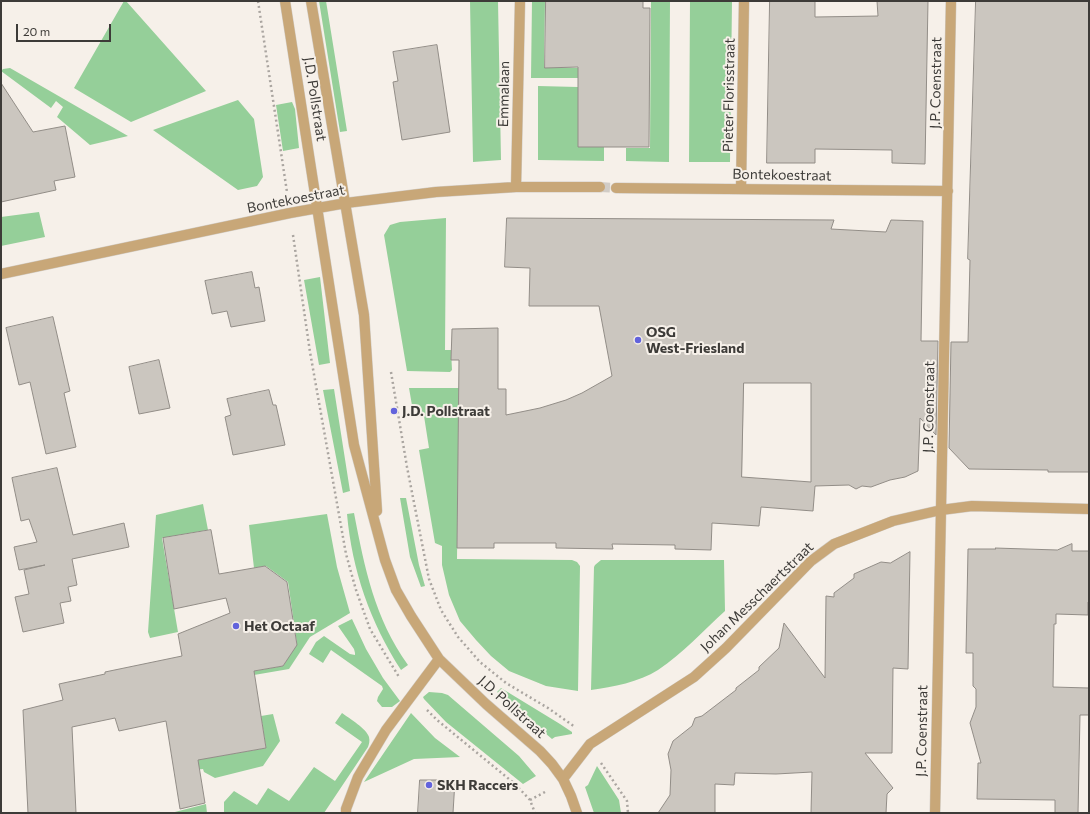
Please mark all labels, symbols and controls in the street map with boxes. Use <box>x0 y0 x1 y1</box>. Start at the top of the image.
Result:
scale bar <box>18 16 113 42</box>
text: 20 m <box>23 24 50 38</box>
street label: J.P. Coenstraat <box>927 37 945 129</box>
street label: Pieter Florisstraat <box>720 38 738 152</box>
street label: J.D. Pollstraat <box>300 56 330 142</box>
street label: Emmalaan <box>495 61 513 127</box>
street label: Bontekoestraat <box>732 166 832 184</box>
street label: Bontekoestraat <box>246 181 346 217</box>
place label: OSG West-Friesland <box>646 324 744 356</box>
marker: OSG West-Friesland <box>633 335 643 345</box>
street label: J.P. Coenstraat <box>920 361 938 453</box>
place label: J.D. Pollstraat <box>402 403 490 419</box>
marker: J.D. Pollstraat <box>389 406 399 416</box>
street label: Johan Messchaertstraat <box>697 539 817 655</box>
place label: Het Octaaf <box>244 618 315 634</box>
marker: Het Octaaf <box>231 621 241 631</box>
street label: J.D. Pollstraat <box>475 672 549 742</box>
street label: J.P. Coenstraat <box>913 685 931 777</box>
place label: SKH Raccers <box>437 777 518 793</box>
marker: SKH Raccers <box>424 780 434 790</box>

